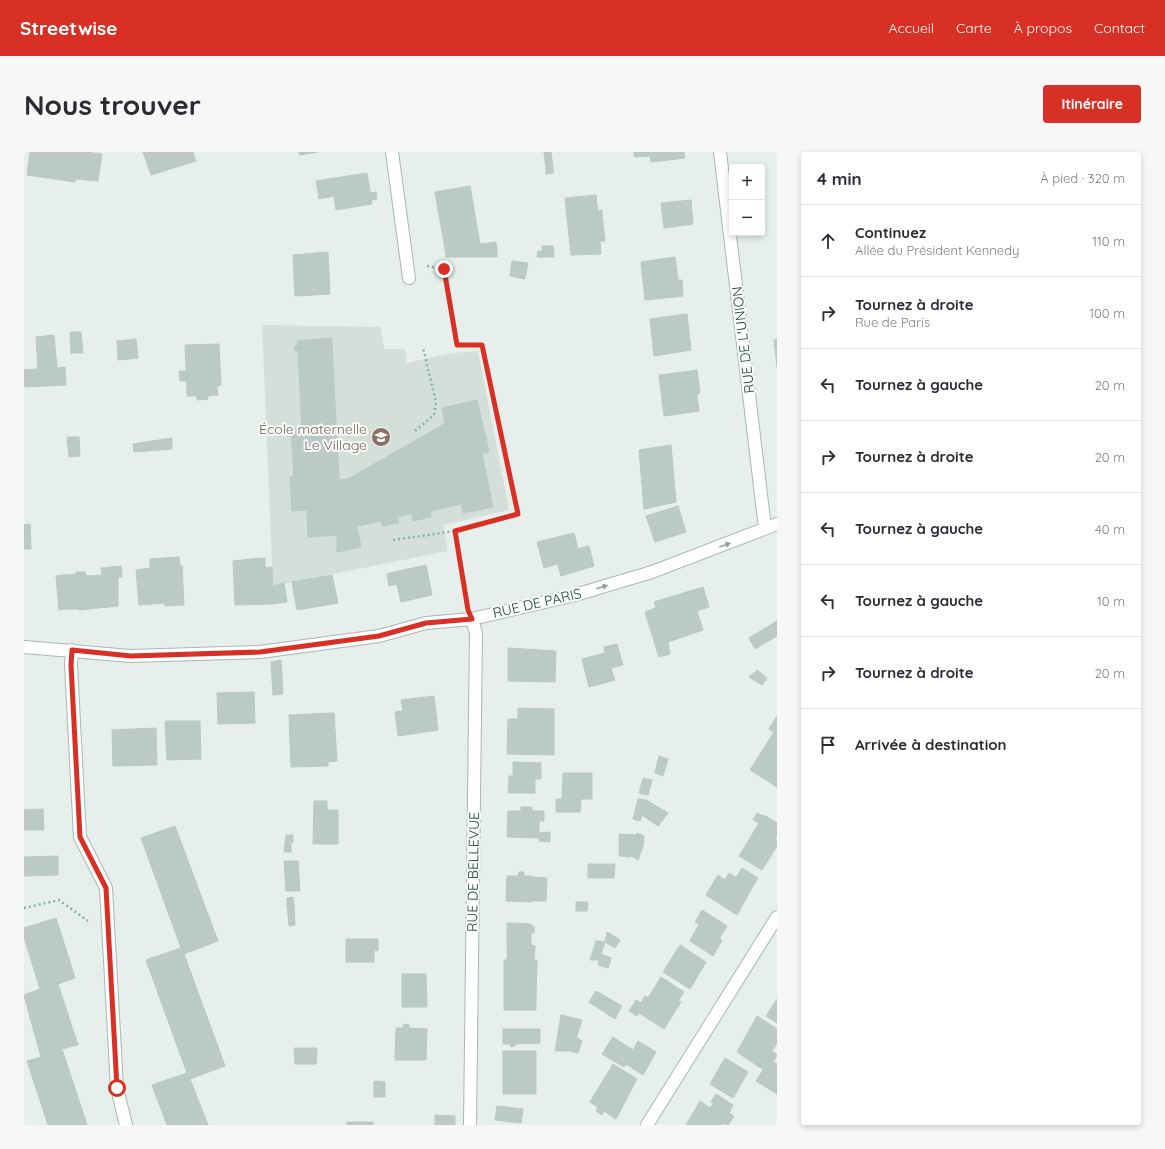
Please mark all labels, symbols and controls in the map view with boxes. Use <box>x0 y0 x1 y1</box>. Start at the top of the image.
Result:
text: Streetwise <box>20 16 117 40</box>
text: Accueil <box>888 19 934 37</box>
text: Carte <box>956 19 992 37</box>
text: À propos <box>1014 19 1072 37</box>
text: Contact <box>1094 19 1145 37</box>
button: Itinéraire <box>1043 85 1141 123</box>
text: Nous trouver <box>24 87 201 122</box>
map controls <box>729 164 765 236</box>
button: + <box>729 164 765 200</box>
text: 4 min <box>817 168 862 189</box>
text: À pied · 320 m <box>1040 170 1125 186</box>
button: − <box>729 200 765 236</box>
text: Continuez <box>855 223 926 242</box>
icon: ahead <box>817 230 839 252</box>
text: 110 m <box>1092 233 1125 249</box>
text: Allée du Président Kennedy <box>855 242 1019 258</box>
route end <box>435 260 453 278</box>
street label: RUE DE L'UNION <box>728 285 758 395</box>
text: Tournez à droite <box>855 295 974 314</box>
icon: right <box>817 302 839 324</box>
text: 100 m <box>1089 305 1125 321</box>
text: Rue de Paris <box>855 314 930 330</box>
icon: left <box>817 374 839 396</box>
text: Tournez à gauche <box>855 375 983 394</box>
text: 20 m <box>1095 377 1125 393</box>
place label: École maternelle Le Village <box>259 420 367 454</box>
school or university icon: École maternelle Le Village <box>370 426 392 448</box>
icon: right <box>817 446 839 468</box>
text: Tournez à droite <box>855 447 974 466</box>
text: 20 m <box>1095 449 1125 465</box>
icon: left <box>817 518 839 540</box>
text: Tournez à gauche <box>855 519 983 538</box>
text: 40 m <box>1095 521 1125 537</box>
one-way arrow <box>719 541 731 547</box>
street label: RUE DE PARIS <box>491 584 583 622</box>
one-way arrow <box>596 584 608 590</box>
icon: left <box>817 590 839 612</box>
text: Tournez à gauche <box>855 591 983 610</box>
text: 10 m <box>1097 593 1125 609</box>
icon: right <box>817 662 839 684</box>
text: Tournez à droite <box>855 663 974 682</box>
text: 20 m <box>1095 665 1125 681</box>
icon: arrive <box>817 734 839 756</box>
text: Arrivée à destination <box>855 735 1007 754</box>
street label: RUE DE BELLEVUE <box>463 812 483 932</box>
route start <box>108 1079 126 1097</box>

